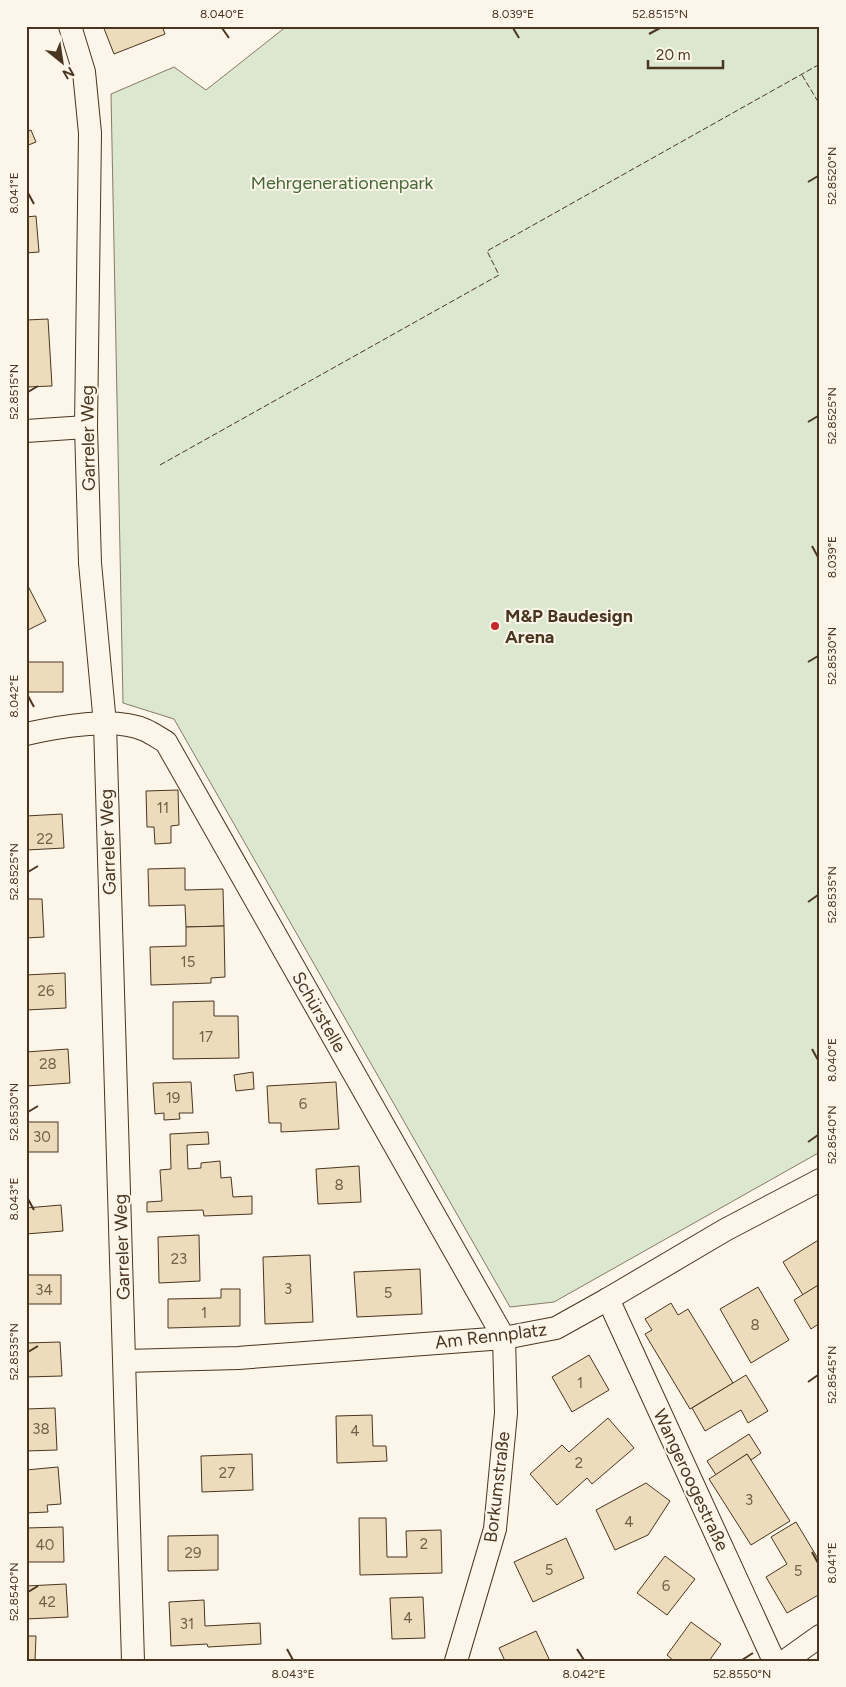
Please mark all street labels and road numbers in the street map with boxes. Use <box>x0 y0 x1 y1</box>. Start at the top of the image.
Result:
street label: Garreler Weg <box>76 385 100 491</box>
street label: Garreler Weg <box>95 789 121 895</box>
street label: Schürstelle <box>287 968 351 1056</box>
street label: Garreler Weg <box>109 1194 135 1300</box>
street label: Am Rennplatz <box>434 1318 548 1354</box>
street label: Wangeroogestraße <box>648 1406 734 1555</box>
street label: Borkumstraße <box>479 1430 515 1544</box>

